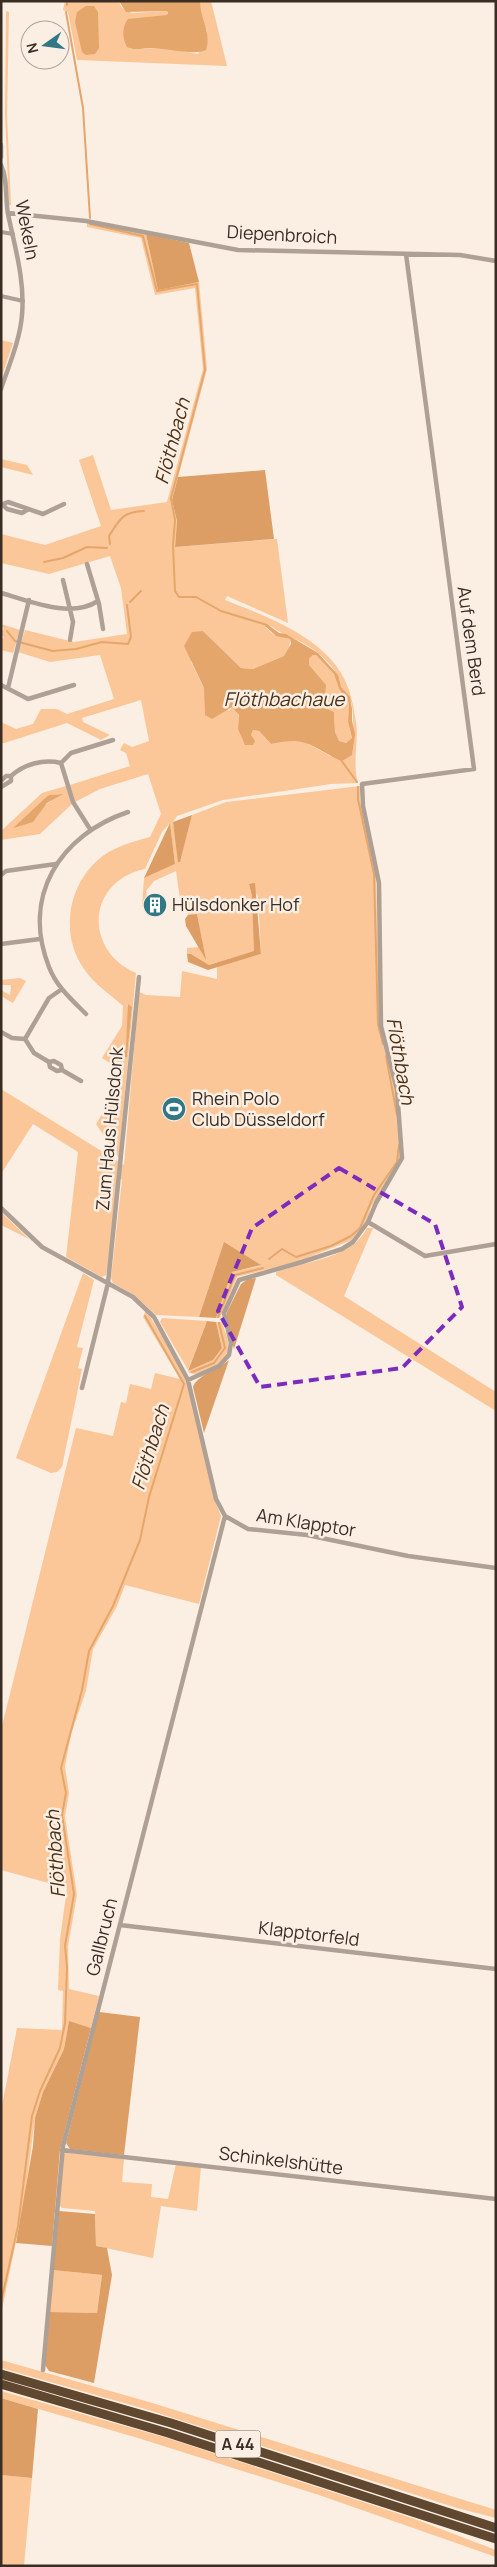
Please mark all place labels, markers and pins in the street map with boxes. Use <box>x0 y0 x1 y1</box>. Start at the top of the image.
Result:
building icon: Hülsdonker Hof <box>142 892 168 918</box>
place label: Hülsdonker Hof <box>172 892 300 916</box>
place label: Rhein Polo Club Düsseldorf <box>192 1086 325 1131</box>
sports icon: Rhein Polo Club Düsseldorf <box>161 1096 187 1122</box>

